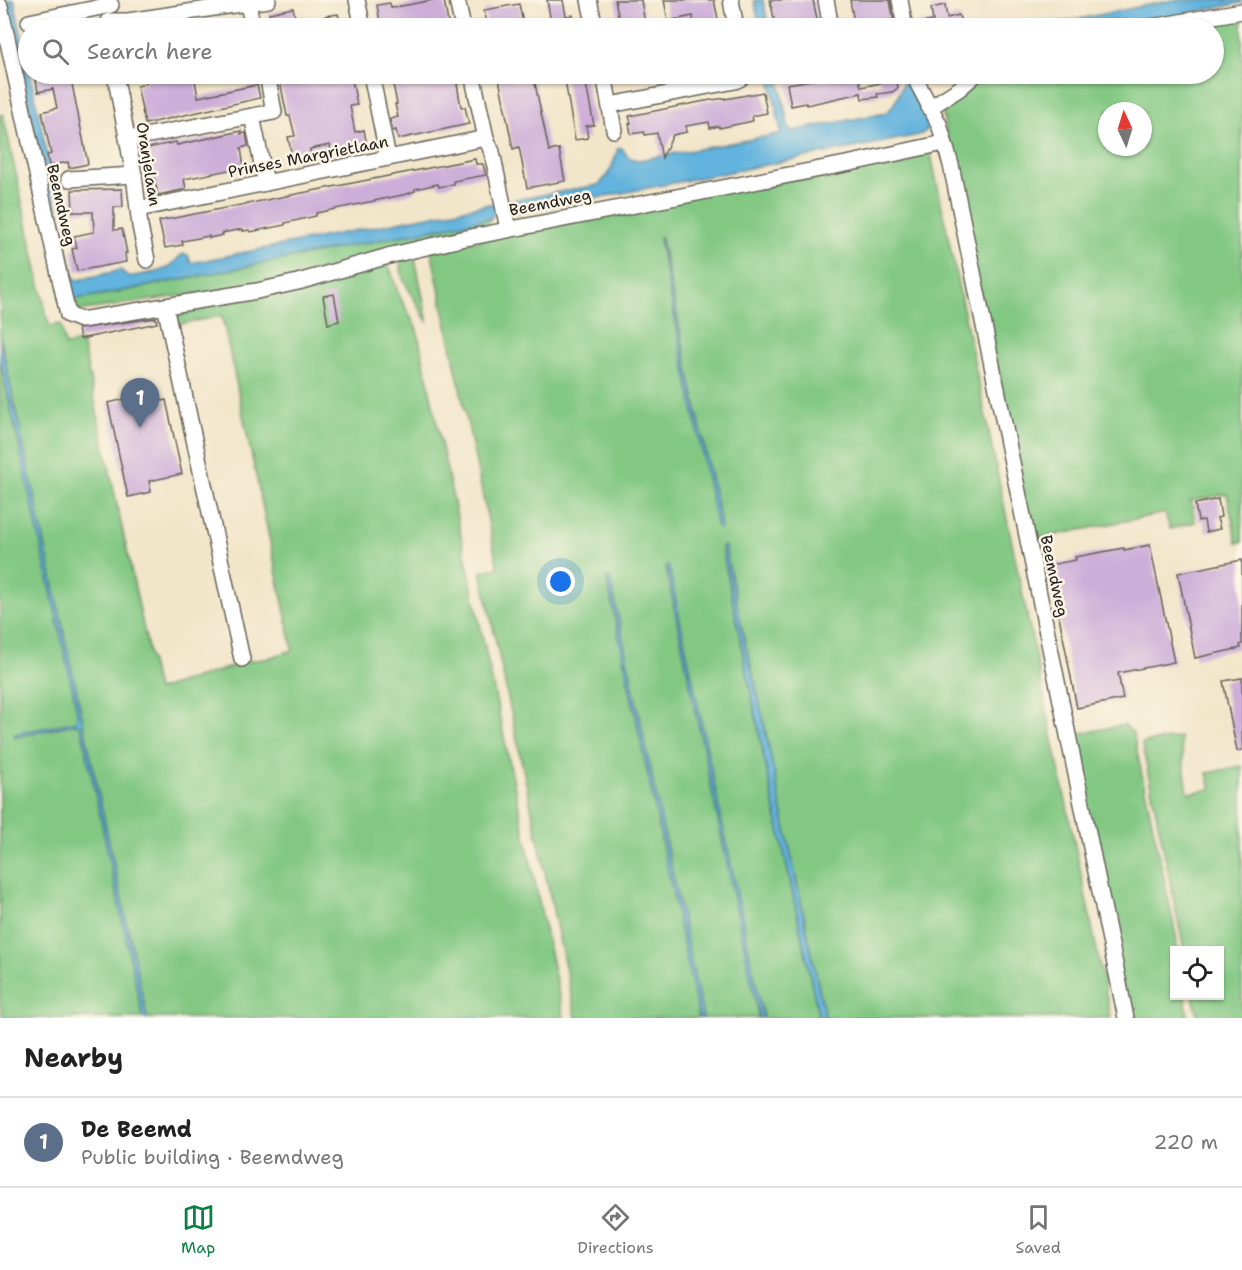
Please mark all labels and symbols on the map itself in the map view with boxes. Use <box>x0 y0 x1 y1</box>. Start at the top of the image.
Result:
north arrow <box>1098 102 1152 156</box>
street label: Oranjelaan <box>131 120 166 208</box>
street label: Prinses Margrietlaan <box>226 131 390 182</box>
street label: Beemdweg <box>42 162 81 248</box>
street label: Beemdweg <box>507 184 593 221</box>
pin: 1 <box>120 378 160 428</box>
street label: Beemdweg <box>1036 533 1073 619</box>
your location <box>546 567 575 596</box>

